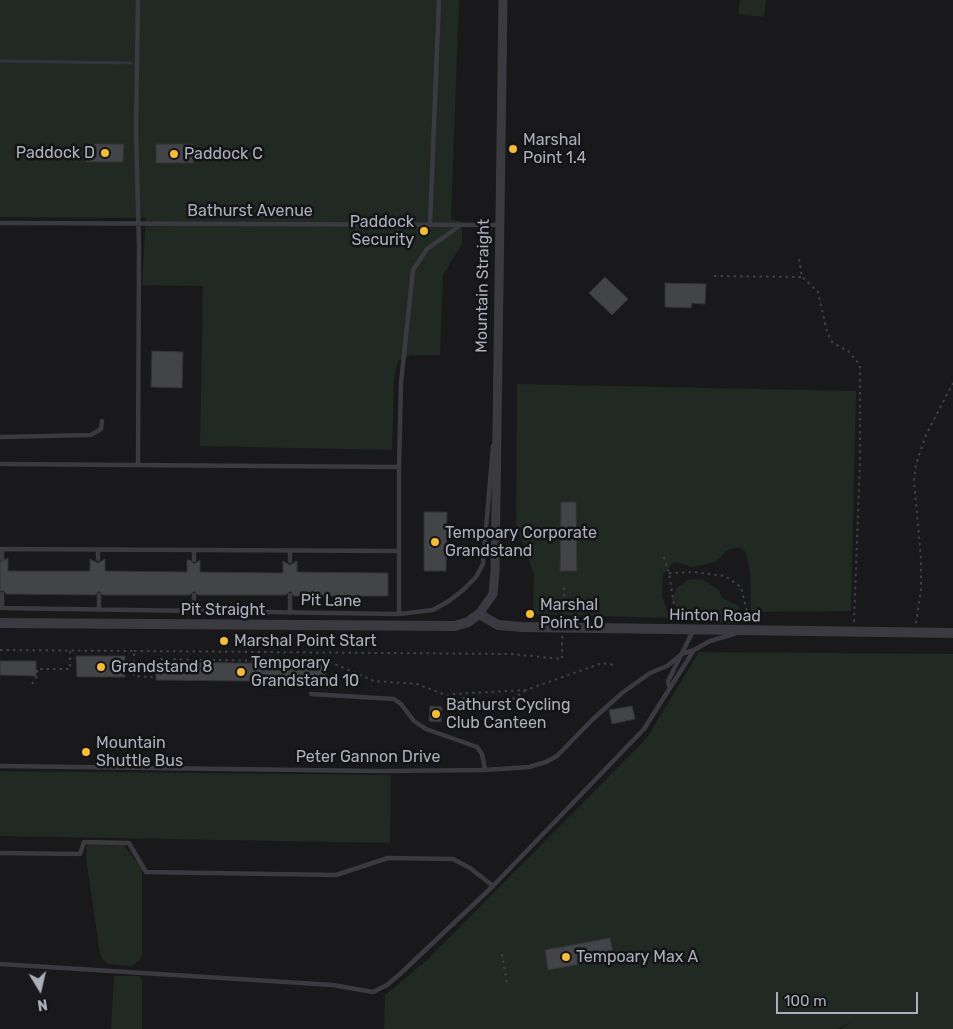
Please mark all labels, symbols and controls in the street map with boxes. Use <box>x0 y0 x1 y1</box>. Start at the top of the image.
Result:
place label: Marshal Point 1.4 <box>523 130 587 168</box>
place label: Paddock D <box>16 143 95 163</box>
marker: Marshal Point 1.4 <box>507 143 519 155</box>
place label: Paddock C <box>184 144 263 164</box>
marker: Paddock D <box>99 147 111 159</box>
marker: Paddock C <box>168 148 180 160</box>
street label: Bathurst Avenue <box>187 201 313 221</box>
place label: Paddock Security <box>350 212 414 250</box>
street label: Mountain Straight <box>472 219 494 353</box>
marker: Paddock Security <box>418 225 430 237</box>
place label: Tempoary Corporate Grandstand <box>445 523 597 561</box>
marker: Tempoary Corporate Grandstand <box>429 536 441 548</box>
street label: Pit Lane <box>300 591 362 611</box>
place label: Marshal Point 1.0 <box>540 595 604 633</box>
street label: Pit Straight <box>181 600 265 620</box>
street label: Hinton Road <box>669 606 761 626</box>
marker: Marshal Point 1.0 <box>524 608 536 620</box>
place label: Marshal Point Start <box>234 631 377 651</box>
marker: Marshal Point Start <box>218 635 230 647</box>
place label: Temporary Grandstand 10 <box>251 653 359 691</box>
place label: Grandstand 8 <box>111 657 212 677</box>
marker: Grandstand 8 <box>95 661 107 673</box>
marker: Temporary Grandstand 10 <box>235 666 247 678</box>
place label: Bathurst Cycling Club Canteen <box>446 695 571 733</box>
marker: Bathurst Cycling Club Canteen <box>430 708 442 720</box>
place label: Mountain Shuttle Bus <box>96 733 183 771</box>
marker: Mountain Shuttle Bus <box>80 746 92 758</box>
street label: Peter Gannon Drive <box>296 747 440 767</box>
place label: Tempoary Max A <box>576 947 698 967</box>
marker: Tempoary Max A <box>560 951 572 963</box>
north arrow <box>15 964 65 1014</box>
scale bar <box>778 982 920 1014</box>
text: 100 m <box>784 992 826 1010</box>
text: N <box>36 995 49 1013</box>

